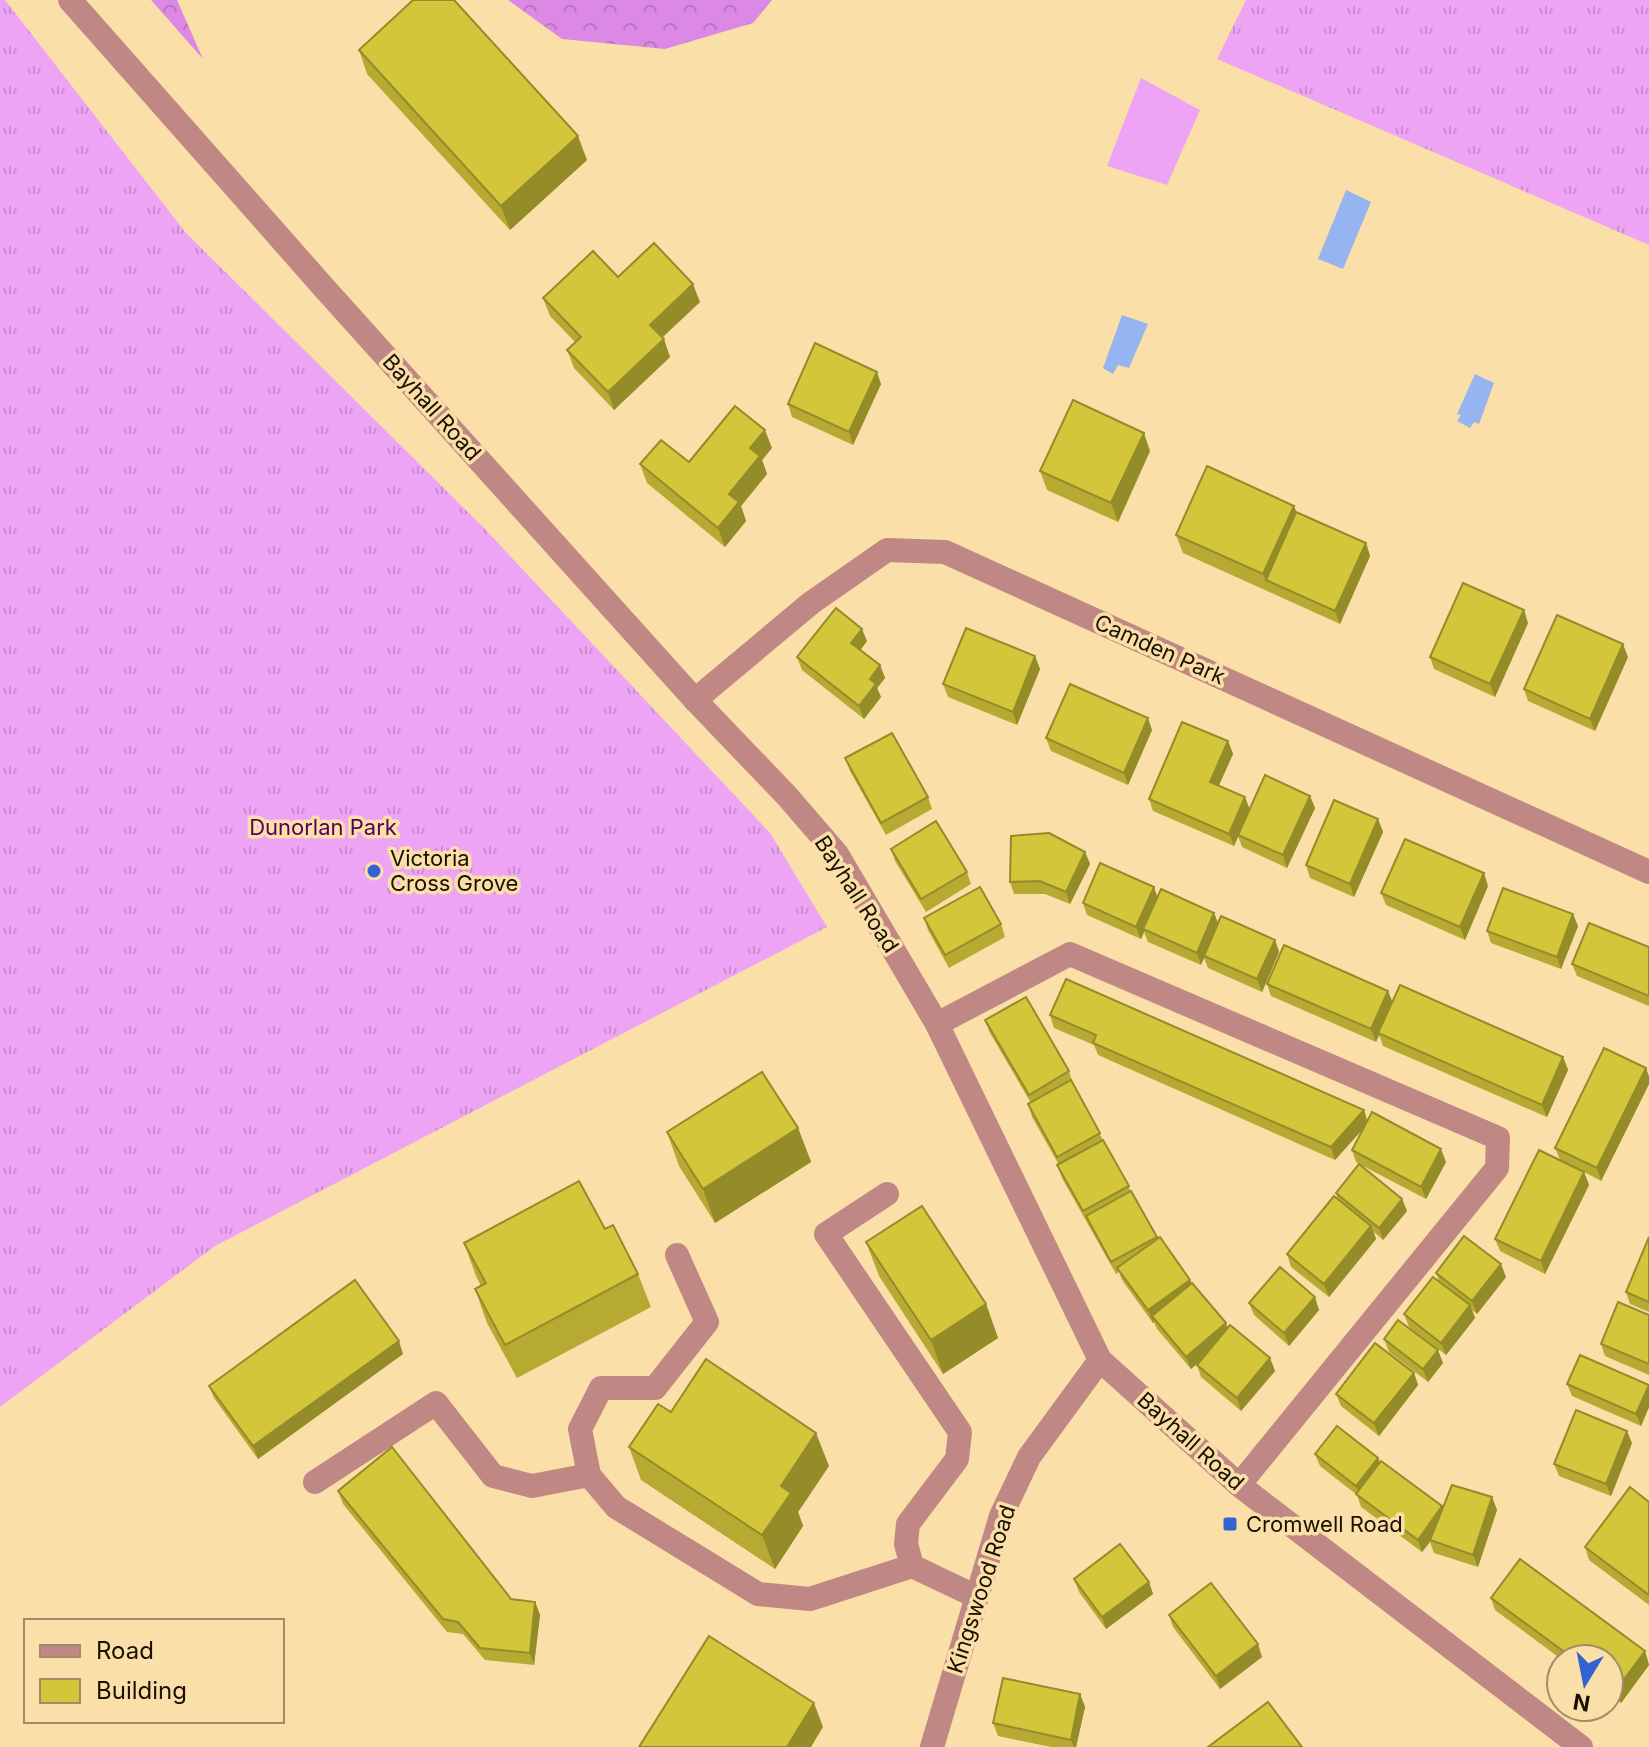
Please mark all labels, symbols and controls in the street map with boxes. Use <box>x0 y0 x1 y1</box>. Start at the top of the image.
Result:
street label: Bayhall Road <box>377 348 487 466</box>
street label: Camden Park <box>1091 609 1229 689</box>
park label: Dunorlan Park <box>249 814 397 840</box>
street label: Bayhall Road <box>810 831 904 957</box>
place label: Victoria Cross Grove <box>390 845 518 896</box>
marker: Victoria Cross Grove <box>365 862 383 880</box>
street label: Bayhall Road <box>1132 1386 1250 1496</box>
street label: Kingswood Road <box>942 1502 1020 1676</box>
place label: Cromwell Road <box>1246 1511 1403 1537</box>
marker: Cromwell Road <box>1221 1515 1239 1533</box>
legend <box>24 1619 284 1723</box>
text: Road <box>96 1636 154 1665</box>
north arrow <box>1545 1643 1625 1723</box>
text: Building <box>96 1676 187 1705</box>
text: N <box>1571 1688 1592 1717</box>

